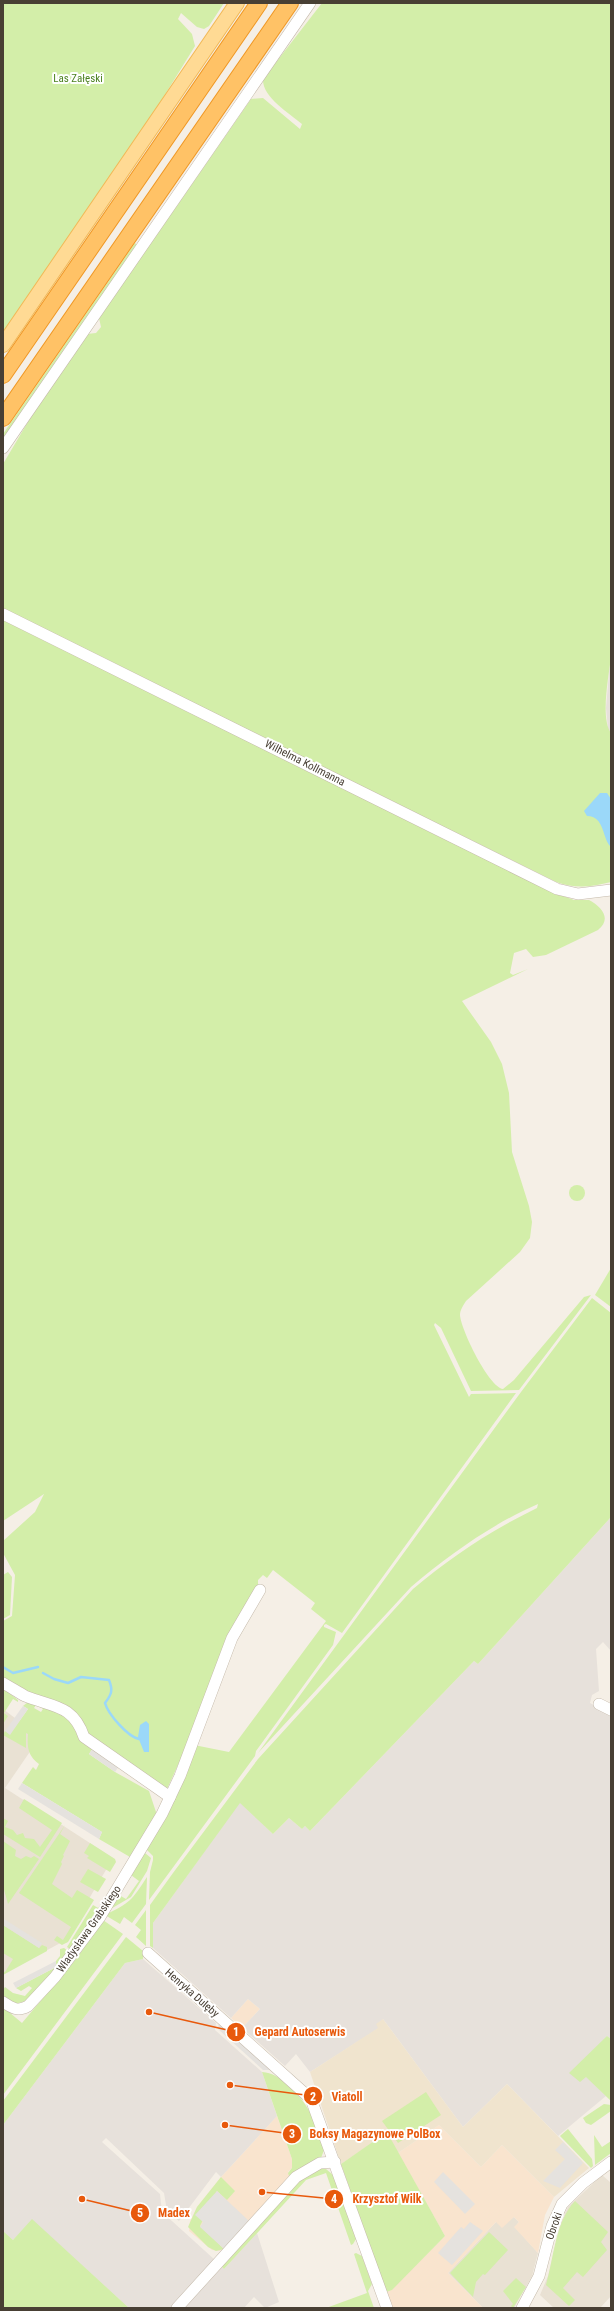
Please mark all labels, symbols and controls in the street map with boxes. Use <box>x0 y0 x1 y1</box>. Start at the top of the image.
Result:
park label: Las Załęski <box>53 72 103 85</box>
street label: Wilhelma Kollmanna <box>263 737 347 789</box>
street label: Władysława Grabskiego <box>54 1883 124 1975</box>
street label: Henryka Dulęby <box>162 1966 222 2020</box>
callout: Gepard Autoserwis <box>226 2020 353 2044</box>
text: 1 <box>233 2025 239 2039</box>
text: Gepard Autoserwis <box>255 2025 346 2039</box>
callout: Viatoll <box>303 2084 371 2108</box>
text: 2 <box>310 2090 316 2104</box>
text: Viatoll <box>331 2090 363 2104</box>
callout: Boksy Magazynowe PolBox <box>282 2122 449 2146</box>
text: 3 <box>289 2127 295 2141</box>
text: Boksy Magazynowe PolBox <box>310 2127 441 2141</box>
callout: Krzysztof Wilk <box>324 2187 429 2211</box>
text: 4 <box>331 2192 337 2206</box>
text: Krzysztof Wilk <box>352 2192 422 2206</box>
callout: Madex <box>130 2201 197 2225</box>
text: 5 <box>137 2206 143 2220</box>
text: Madex <box>158 2206 191 2220</box>
street label: Obroki <box>543 2210 565 2242</box>

